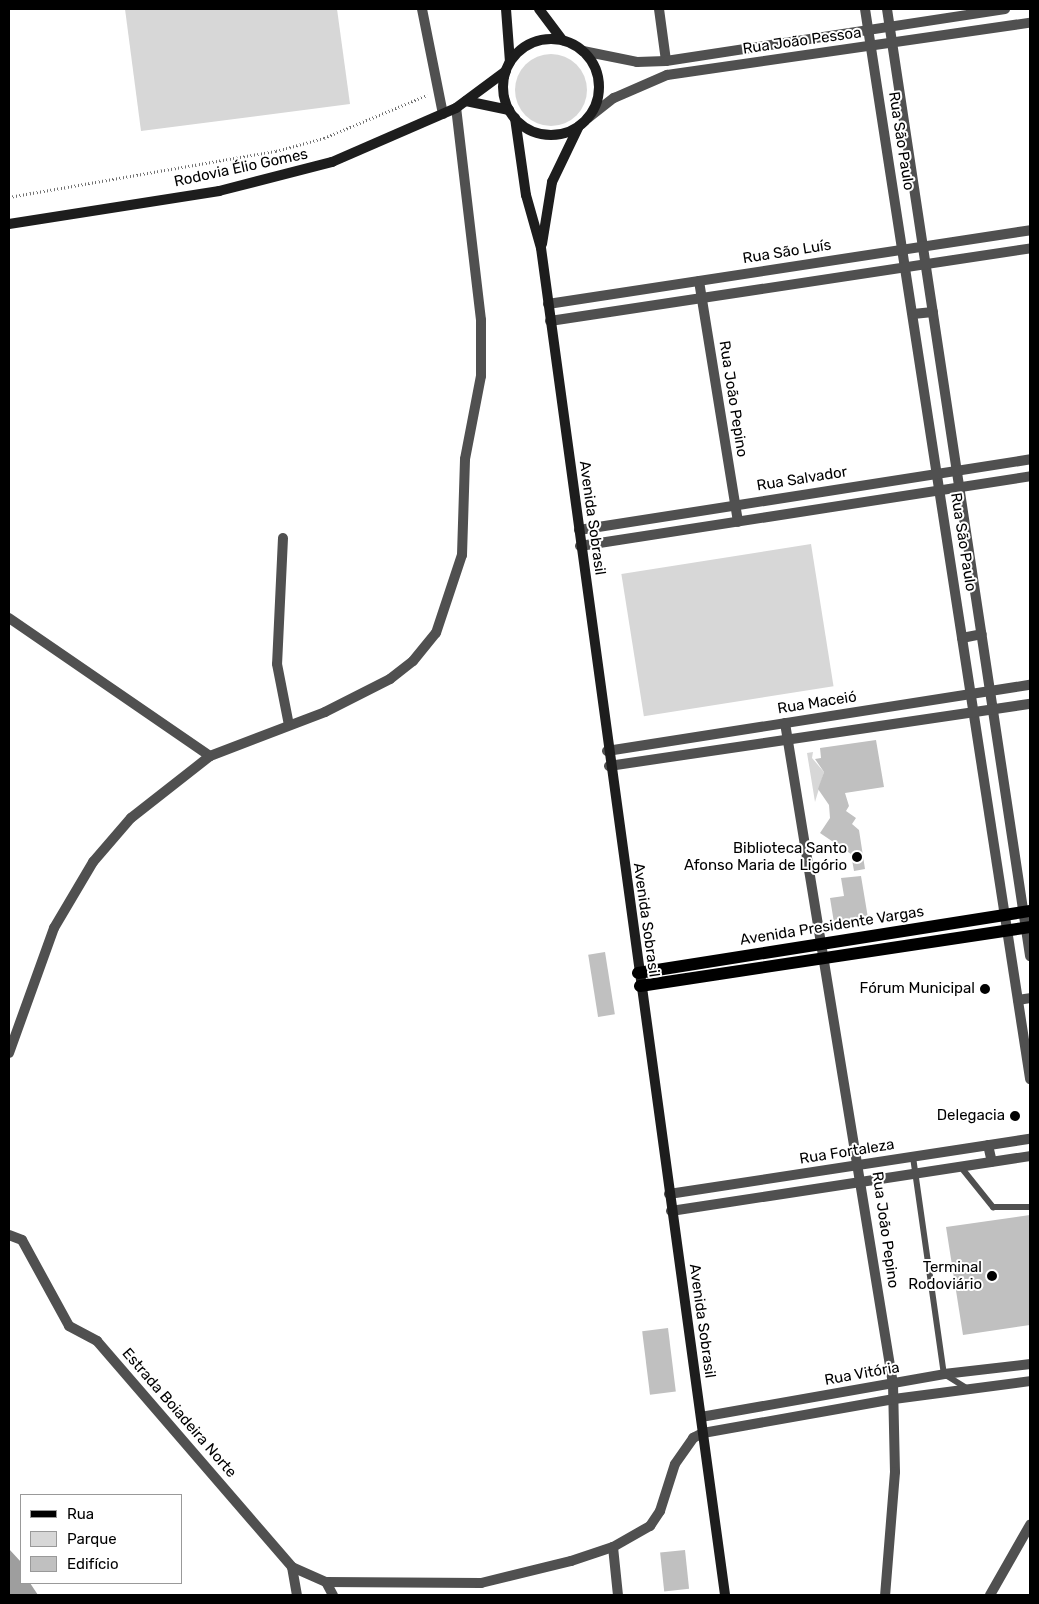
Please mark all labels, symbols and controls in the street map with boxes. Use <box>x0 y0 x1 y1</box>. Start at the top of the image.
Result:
street label: Rua João Pessoa <box>742 24 862 58</box>
street label: Rua São Paulo <box>884 90 918 192</box>
street label: Rodovia Élio Gomes <box>172 145 310 191</box>
street label: Rua São Luís <box>742 236 832 268</box>
street label: Rua João Pepino <box>715 339 751 459</box>
street label: Avenida Sobrasil <box>575 460 609 576</box>
street label: Rua Salvador <box>755 463 849 495</box>
street label: Rua São Paulo <box>946 491 980 593</box>
street label: Rua Maceió <box>776 688 858 718</box>
place label: Biblioteca Santo Afonso Maria de Ligório <box>684 839 847 874</box>
marker: Biblioteca Santo Afonso Maria de Ligório <box>851 851 863 863</box>
street label: Avenida Sobrasil <box>629 862 663 978</box>
street label: Avenida Presidente Vargas <box>739 903 925 949</box>
place label: Fórum Municipal <box>860 980 975 998</box>
marker: Fórum Municipal <box>979 983 991 995</box>
place label: Delegacia <box>937 1107 1005 1125</box>
marker: Delegacia <box>1009 1110 1021 1122</box>
street label: Rua Fortaleza <box>798 1136 896 1168</box>
street label: Rua João Pepino <box>868 1170 902 1290</box>
place label: Terminal Rodoviário <box>908 1258 982 1293</box>
street label: Avenida Sobrasil <box>685 1263 719 1379</box>
marker: Terminal Rodoviário <box>986 1270 998 1282</box>
street label: Estrada Boiadeira Norte <box>118 1345 240 1481</box>
street label: Rua Vitória <box>823 1359 901 1389</box>
legend <box>20 1494 182 1584</box>
text: Rua <box>67 1505 94 1523</box>
text: Parque <box>67 1530 117 1548</box>
text: Edifício <box>67 1555 119 1573</box>

